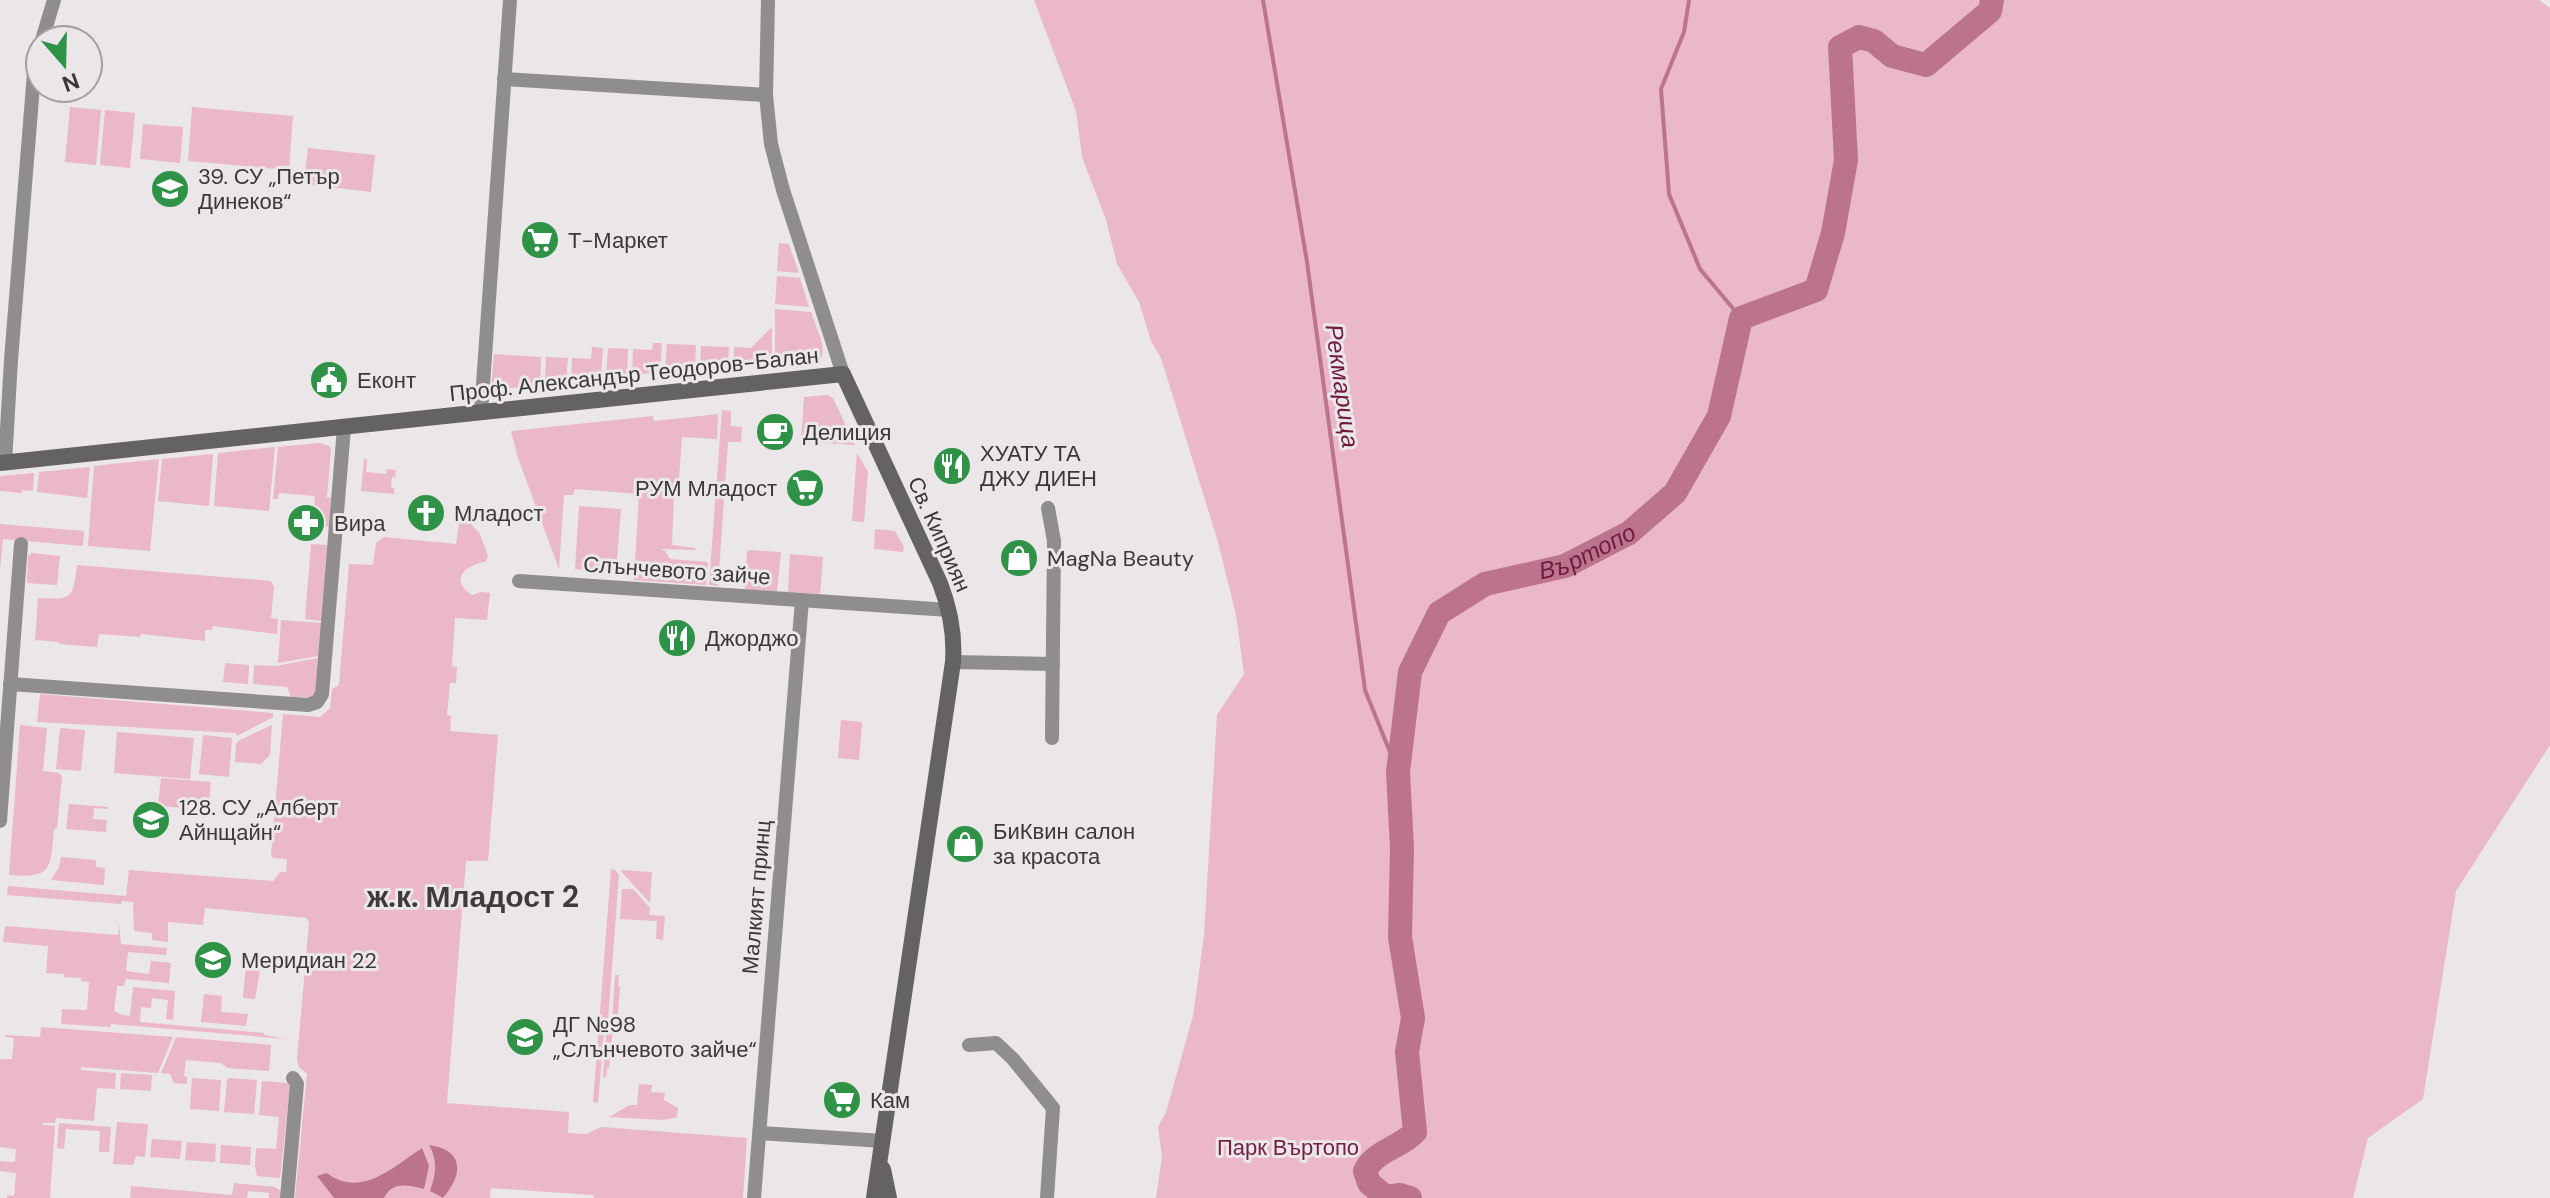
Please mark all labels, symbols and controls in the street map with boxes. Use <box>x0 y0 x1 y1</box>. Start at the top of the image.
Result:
north arrow <box>24 24 104 104</box>
text: N <box>58 66 83 99</box>
place label: 39. СУ „Петър Динеков“ <box>198 162 340 216</box>
school or university icon: 39. СУ „Петър Динеков“ <box>149 168 191 210</box>
supermarket icon: Т-Маркет <box>519 219 561 261</box>
place label: Т-Маркет <box>568 226 668 255</box>
water label: Рекмарица <box>1318 322 1366 450</box>
street label: Проф. Александър Теодоров-Балан <box>448 341 820 408</box>
public building icon: Еконт <box>308 359 350 401</box>
place label: Еконт <box>357 366 416 395</box>
cafe icon: Делиция <box>754 411 796 453</box>
place label: Делиция <box>803 418 891 447</box>
place label: ХУАТУ ТА ДЖУ ДИЕН <box>980 439 1097 493</box>
restaurant icon: ХУАТУ ТА ДЖУ ДИЕН <box>931 445 973 487</box>
supermarket icon: РУМ Младост <box>784 467 826 509</box>
street label: Св. Киприян <box>901 472 978 596</box>
place label: РУМ Младост <box>635 474 777 503</box>
church icon: Младост <box>405 492 447 534</box>
place label: Младост <box>454 499 544 528</box>
pharmacy icon: Вира <box>285 502 327 544</box>
place label: Вира <box>334 509 386 538</box>
water label: Въртопо <box>1536 516 1641 586</box>
shop icon: MagNa Beauty <box>998 537 1040 579</box>
place label: MagNa Beauty <box>1047 544 1194 573</box>
street label: Слънчевото зайче <box>582 549 772 592</box>
restaurant icon: Джорджо <box>656 617 698 659</box>
place label: Джорджо <box>705 624 798 653</box>
place label: 128. СУ „Алберт Айнщайн“ <box>179 793 338 847</box>
school or university icon: 128. СУ „Алберт Айнщайн“ <box>130 799 172 841</box>
place label: БиКвин салон за красота <box>993 817 1135 871</box>
street label: Малкият принц <box>735 818 778 975</box>
shop icon: БиКвин салон за красота <box>944 823 986 865</box>
district label: ж.к. Младост 2 <box>366 877 579 916</box>
school or university icon: Меридиан 22 <box>192 939 234 981</box>
place label: Меридиан 22 <box>241 946 377 975</box>
place label: ДГ №98 „Слънчевото зайче“ <box>553 1010 756 1064</box>
school or university icon: ДГ №98 „Слънчевото зайче“ <box>504 1016 546 1058</box>
supermarket icon: Кам <box>821 1079 863 1121</box>
place label: Кам <box>870 1086 910 1115</box>
park label: Парк Въртопо <box>1217 1133 1359 1162</box>

